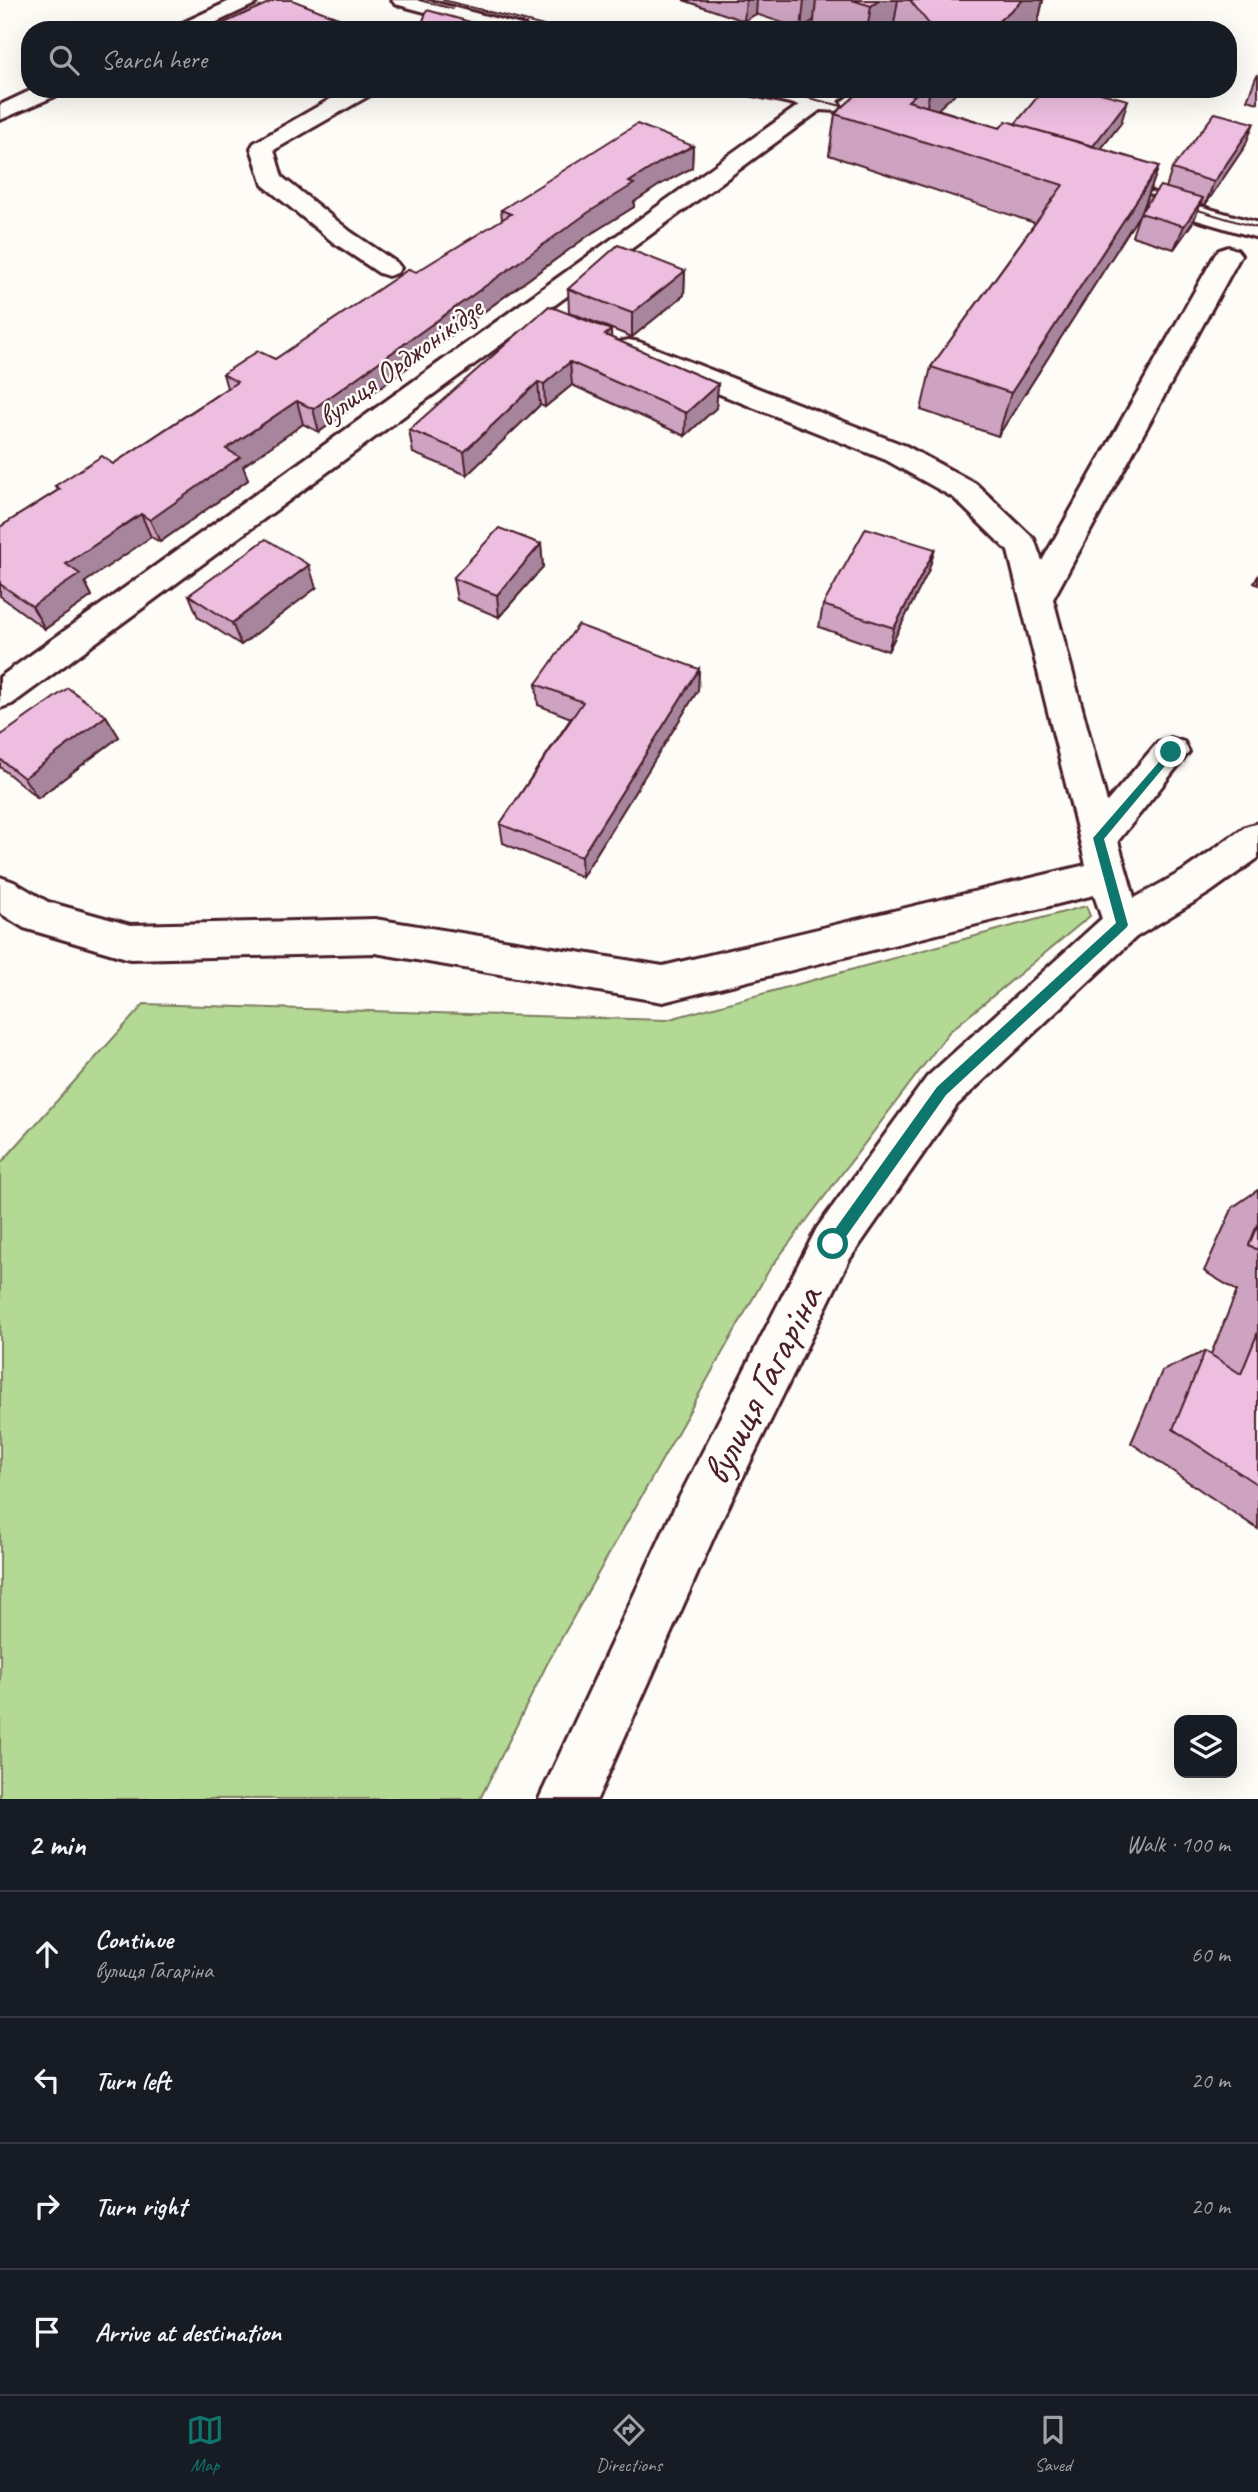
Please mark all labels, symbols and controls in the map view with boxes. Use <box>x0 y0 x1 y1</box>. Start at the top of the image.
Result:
search box <box>21 21 1237 98</box>
icon: search <box>45 41 83 79</box>
text: Search here <box>101 43 207 76</box>
street label: вулиця Орджонікідзе <box>310 288 492 435</box>
route end <box>1155 736 1186 767</box>
route start <box>817 1228 848 1259</box>
street label: вулиця Гагаріна <box>689 1275 836 1493</box>
map controls <box>1174 1715 1237 1778</box>
button: layers <box>1174 1715 1237 1778</box>
text: 2 min <box>28 1826 85 1864</box>
text: Walk · 100 m <box>1126 1830 1230 1859</box>
text: Continue <box>95 1923 173 1956</box>
icon: ahead <box>28 1935 66 1973</box>
text: 60 m <box>1191 1940 1230 1969</box>
text: вулиця Гагаріна <box>95 1956 213 1985</box>
icon: left <box>28 2061 66 2099</box>
text: Turn left <box>95 2064 170 2097</box>
text: 20 m <box>1191 2066 1230 2095</box>
icon: right <box>28 2187 66 2225</box>
text: Turn right <box>95 2190 186 2223</box>
text: 20 m <box>1191 2192 1230 2221</box>
icon: arrive <box>28 2313 66 2351</box>
text: Arrive at destination <box>95 2316 281 2349</box>
tab: Map <box>186 2411 224 2477</box>
tab: Directions <box>596 2411 662 2477</box>
tab: Saved <box>1034 2411 1072 2477</box>

